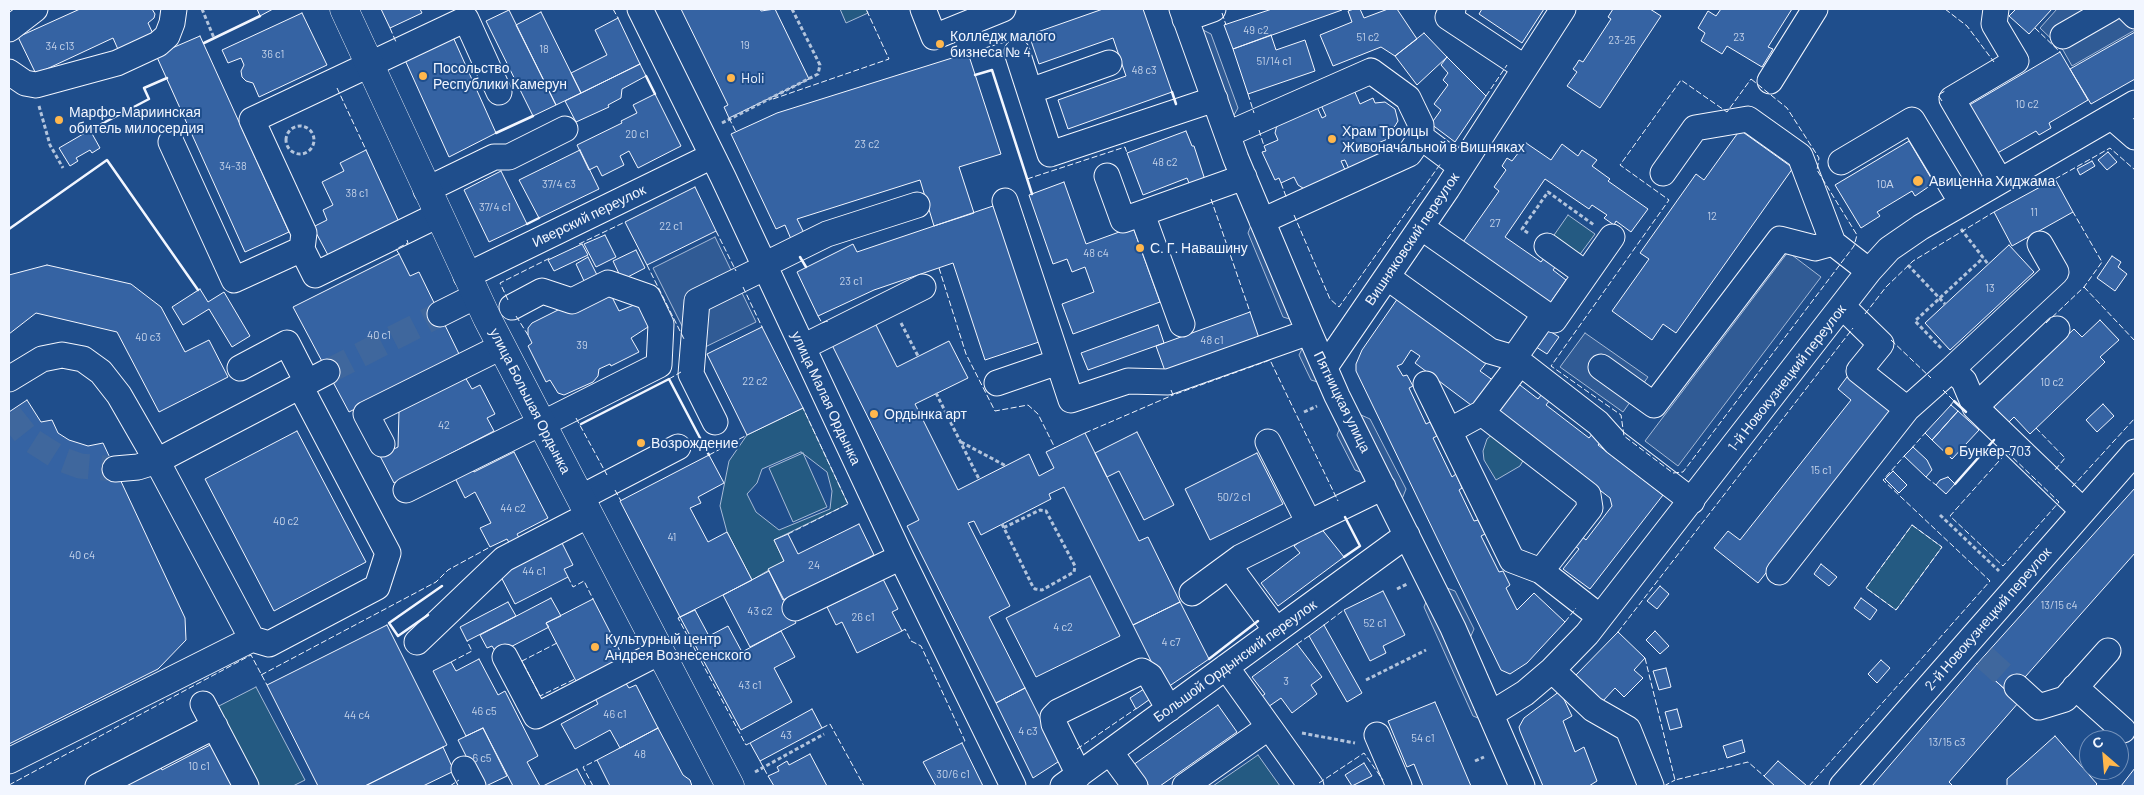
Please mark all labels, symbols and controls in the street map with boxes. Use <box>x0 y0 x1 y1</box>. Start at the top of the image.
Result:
house number: 49 c2 <box>1243 23 1269 37</box>
place label: Колледж малого бизнеса № 4 <box>950 28 1056 60</box>
house number: 51 с2 <box>1357 30 1379 44</box>
house number: 23 <box>1733 30 1745 44</box>
house number: 23-25 <box>1608 33 1636 47</box>
house number: 19 <box>740 38 750 52</box>
marker: Колледж малого бизнеса № 4 <box>934 38 946 50</box>
house number: 34 с13 <box>46 39 74 53</box>
house number: 18 <box>539 42 549 56</box>
house number: 36 с1 <box>262 47 284 61</box>
house number: 51/14 с1 <box>1256 54 1292 68</box>
place label: Посольство Республики Камерун <box>433 60 567 92</box>
house number: 48 с3 <box>1131 63 1157 77</box>
marker: Посольство Республики Камерун <box>417 70 429 82</box>
place label: Holi <box>741 70 765 86</box>
marker: Holi <box>725 72 737 84</box>
house number: 10 с2 <box>2015 97 2039 111</box>
place label: Марфо-Мариинская обитель милосердия <box>69 104 204 136</box>
marker: Марфо-Мариинская обитель милосердия <box>53 114 65 126</box>
place label: Храм Троицы Живоначальной в Вишняках <box>1342 123 1525 156</box>
house number: 20 с1 <box>625 127 649 141</box>
marker: Храм Троицы Живоначальной в Вишняках <box>1326 133 1338 145</box>
house number: 23 с2 <box>854 137 880 151</box>
house number: 48 с2 <box>1152 155 1178 169</box>
house number: 34-38 <box>219 159 247 173</box>
street label: Вишняковский переулок <box>1361 170 1463 308</box>
place label: Авиценна Хиджама <box>1929 173 2055 189</box>
marker: Авиценна Хиджама <box>1911 174 1925 188</box>
house number: 37/4 с3 <box>542 177 576 191</box>
house number: 10А <box>1876 177 1894 191</box>
street label: Иверский переулок <box>530 181 648 251</box>
house number: 38 с1 <box>346 186 368 200</box>
house number: 37/4 с1 <box>479 200 511 214</box>
house number: 11 <box>2030 205 2038 219</box>
house number: 12 <box>1707 209 1717 223</box>
house number: 27 <box>1489 216 1501 230</box>
house number: 22 с1 <box>659 219 683 233</box>
place label: С. Г. Навашину <box>1150 240 1248 256</box>
marker: С. Г. Навашину <box>1134 242 1146 254</box>
house number: 48 с4 <box>1083 246 1109 260</box>
house number: 23 с1 <box>839 274 863 288</box>
house number: 13 <box>1985 281 1995 295</box>
street label: 1-й Новокузнецкий переулок <box>1725 301 1849 455</box>
street label: улица Большая Ордынка <box>486 325 574 477</box>
house number: 40 с1 <box>367 328 391 342</box>
street label: улица Малая Ордынка <box>788 328 864 468</box>
house number: 40 с3 <box>135 330 161 344</box>
house number: 48 с1 <box>1200 333 1224 347</box>
house number: 39 <box>576 338 588 352</box>
street label: Пятницкая улица <box>1310 349 1374 455</box>
house number: 22 с2 <box>742 374 768 388</box>
house number: 10 с2 <box>2040 375 2064 389</box>
place label: Ордынка арт <box>884 406 967 422</box>
marker: Ордынка арт <box>868 408 880 420</box>
house number: 42 <box>438 418 450 432</box>
place label: Возрождение <box>651 435 738 451</box>
marker: Возрождение <box>635 437 647 449</box>
place label: Бункер-703 <box>1959 443 2031 459</box>
marker: Бункер-703 <box>1943 445 1955 457</box>
house number: 15 с1 <box>1810 463 1832 477</box>
house number: 50/2 с1 <box>1217 490 1251 504</box>
house number: 44 с2 <box>500 501 526 515</box>
house number: 40 с2 <box>273 514 299 528</box>
house number: 41 <box>668 530 676 544</box>
street label: 2-й Новокузнецкий переулок <box>1921 544 2055 694</box>
house number: 40 с4 <box>69 548 95 562</box>
house number: 24 <box>808 558 820 572</box>
house number: 44 с1 <box>522 564 546 578</box>
street label: Большой Ордынский переулок <box>1150 596 1320 726</box>
house number: 13/15 с4 <box>2040 598 2078 612</box>
house number: 43 с2 <box>747 604 773 618</box>
house number: 26 с1 <box>851 610 875 624</box>
house number: 52 с1 <box>1363 616 1387 630</box>
house number: 4 с2 <box>1053 620 1073 634</box>
place label: Культурный центр Андрея Вознесенского <box>605 631 751 664</box>
house number: 4 с7 <box>1162 635 1180 649</box>
marker: Культурный центр Андрея Вознесенского <box>589 641 601 653</box>
house number: 3 <box>1283 674 1289 688</box>
house number: 43 с1 <box>738 678 762 692</box>
house number: 46 с5 <box>471 704 497 718</box>
house number: 46 с1 <box>603 707 627 721</box>
house number: 44 с4 <box>344 708 370 722</box>
house number: 4 с3 <box>1018 724 1038 738</box>
house number: 43 <box>780 728 792 742</box>
north arrow <box>2079 730 2129 780</box>
house number: 54 с1 <box>1411 731 1435 745</box>
text: С <box>2089 732 2106 752</box>
house number: 13/15 с3 <box>1929 735 1965 749</box>
house number: 48 <box>634 747 646 761</box>
house number: 6 с5 <box>472 751 492 765</box>
house number: 10 с1 <box>188 759 210 773</box>
house number: 30/6 с1 <box>936 767 970 781</box>

